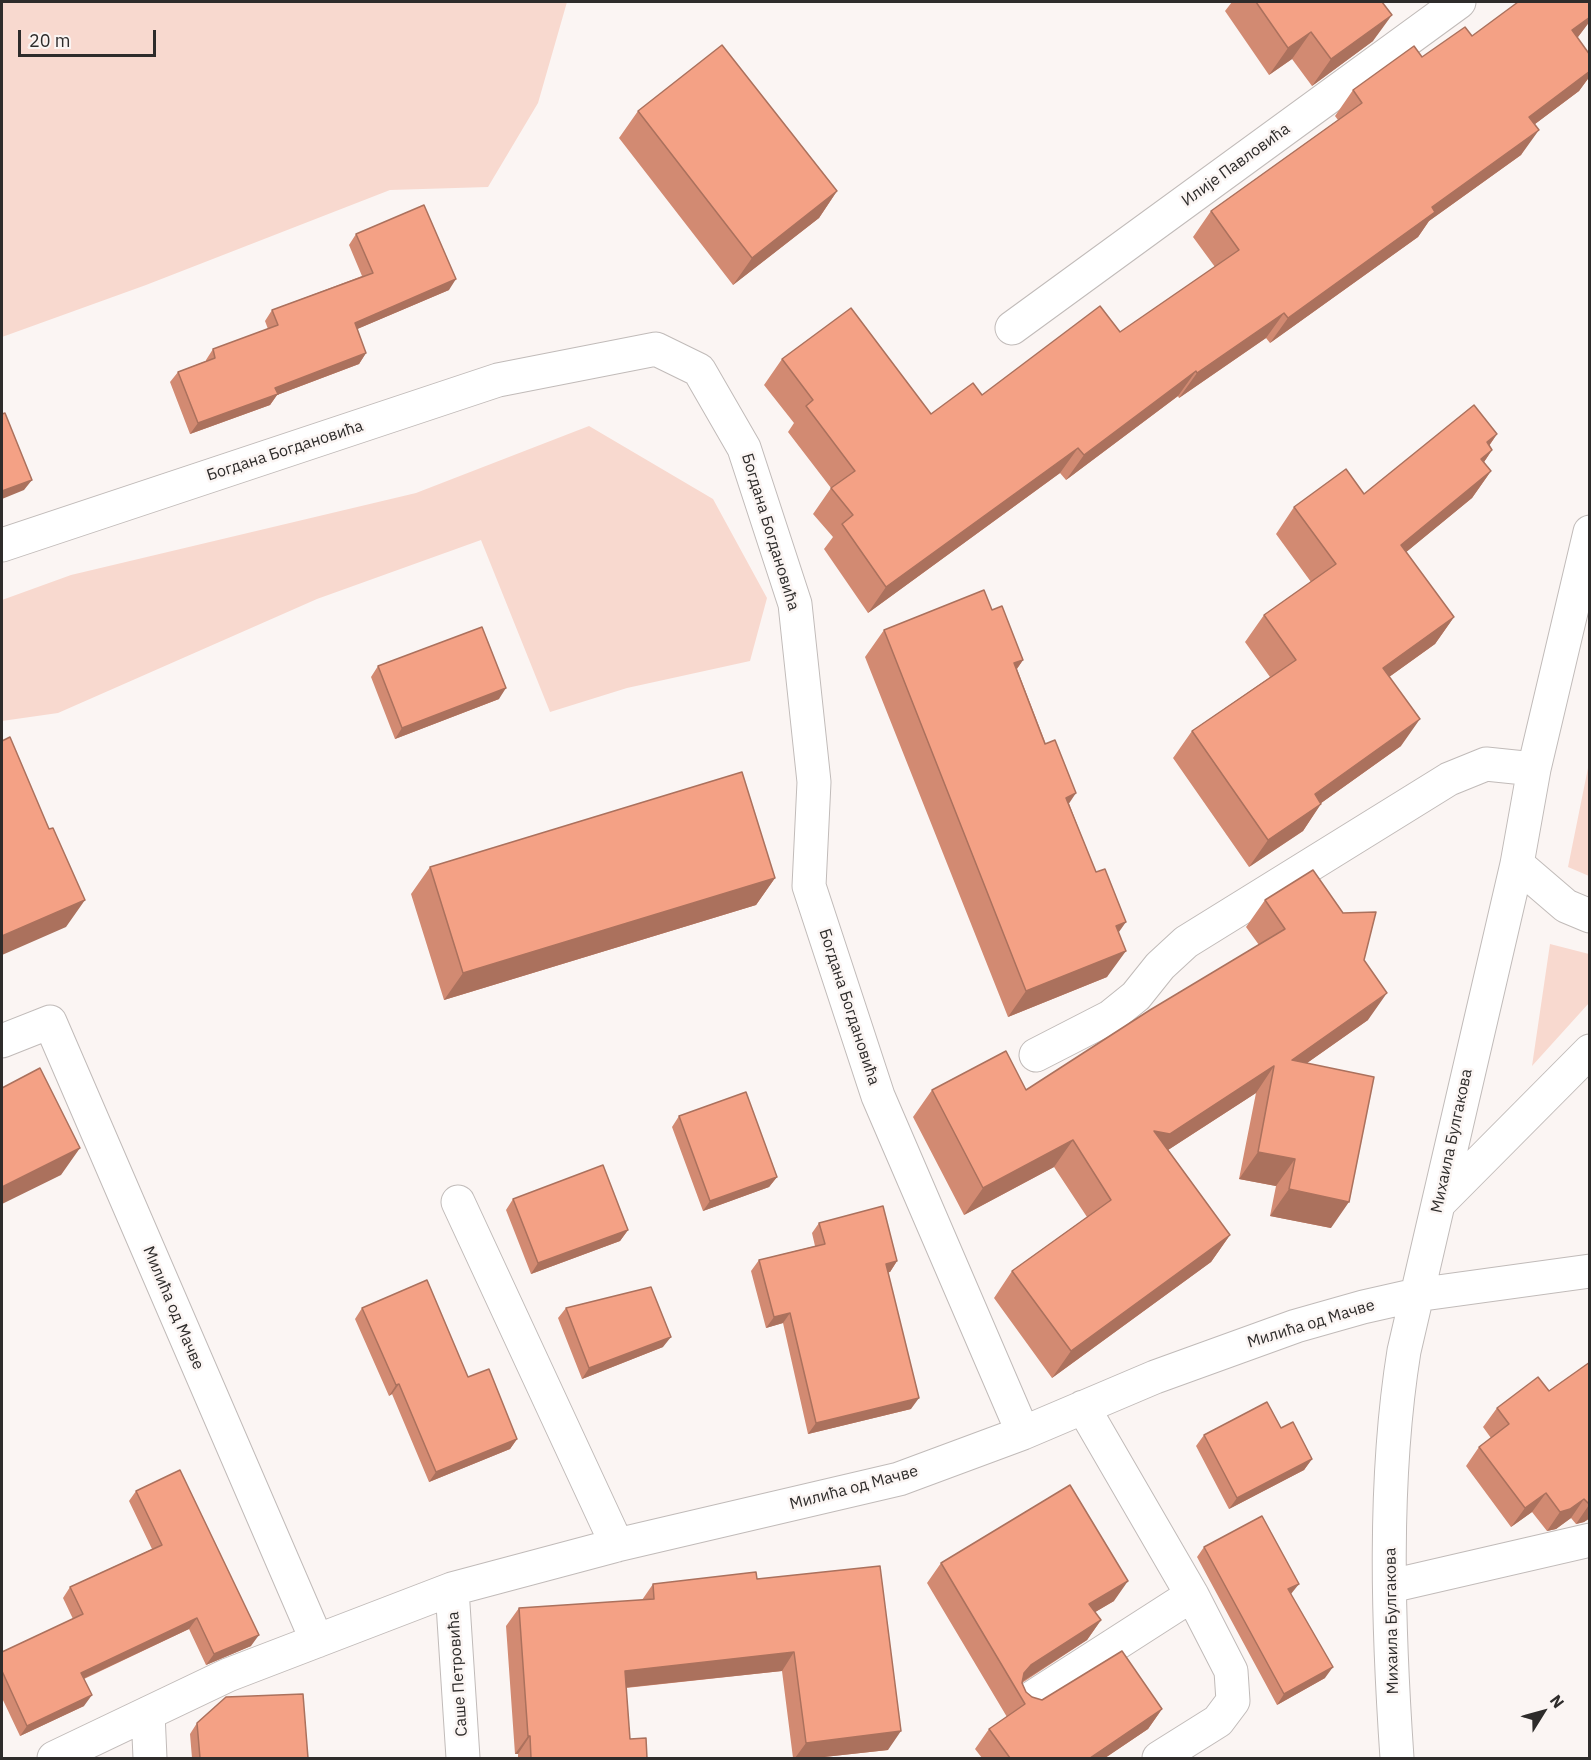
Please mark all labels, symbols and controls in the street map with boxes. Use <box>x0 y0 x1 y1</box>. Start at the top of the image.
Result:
scale bar <box>21 18 159 56</box>
text: 20 m <box>29 29 71 52</box>
street label: Илије Павловића <box>1178 119 1294 211</box>
street label: Богдана Богдановића <box>204 417 366 485</box>
street label: Богдана Богдановића <box>737 451 803 613</box>
street label: Богдана Богдановића <box>815 926 883 1088</box>
street label: Михаила Булгакова <box>1427 1067 1477 1215</box>
street label: Милића од Мачве <box>138 1243 208 1373</box>
street label: Милића од Мачве <box>1245 1295 1377 1353</box>
street label: Милића од Мачве <box>788 1462 920 1514</box>
street label: Михаила Булгакова <box>1381 1547 1403 1695</box>
street label: Саше Петровића <box>444 1611 472 1737</box>
north arrow <box>1513 1682 1573 1742</box>
text: N <box>1546 1691 1569 1712</box>

